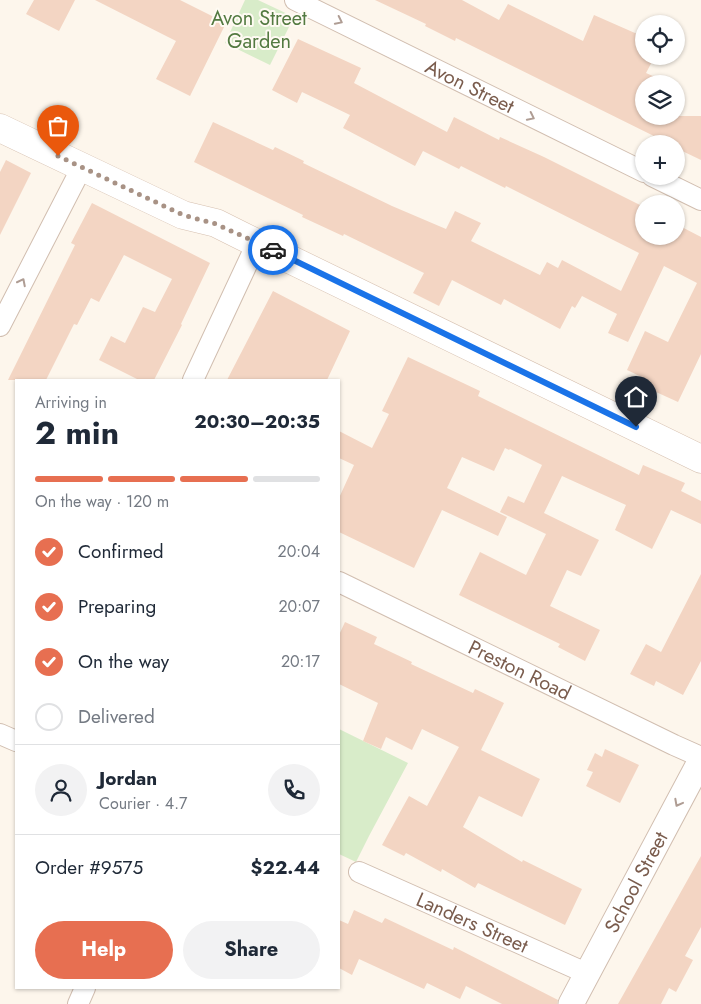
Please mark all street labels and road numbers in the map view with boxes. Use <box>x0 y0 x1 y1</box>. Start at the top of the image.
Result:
street label: Avon Street <box>420 52 520 120</box>
street label: Preston Road <box>464 633 576 707</box>
street label: School Street <box>597 826 675 938</box>
street label: Landers Street <box>412 885 533 960</box>

